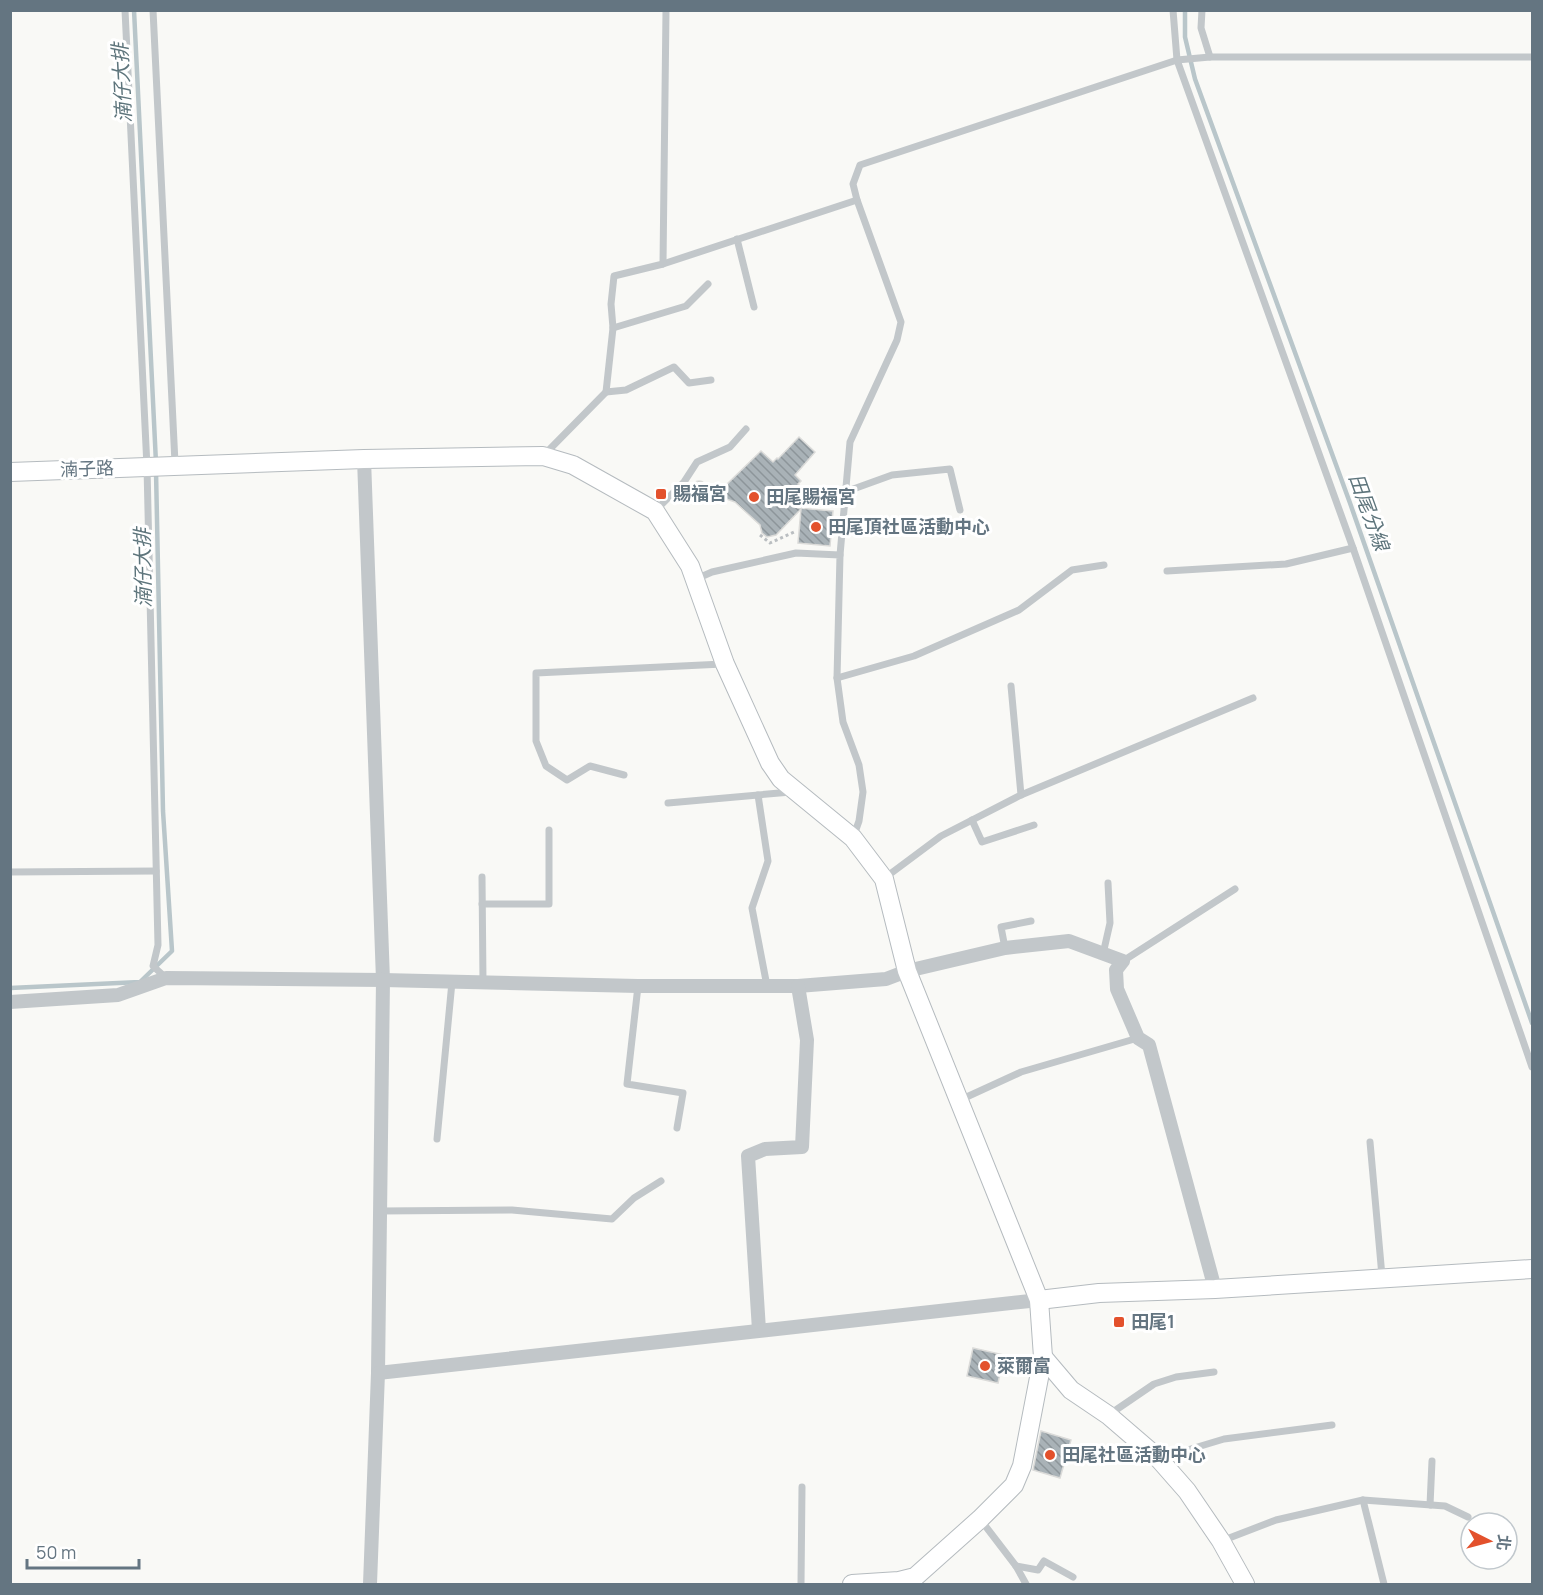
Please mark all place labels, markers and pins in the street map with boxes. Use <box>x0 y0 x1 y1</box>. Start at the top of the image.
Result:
place label: 賜福宮 <box>673 481 727 505</box>
place label: 田尾賜福宮 <box>766 484 856 508</box>
marker: 賜福宮 <box>654 487 668 501</box>
marker: 田尾賜福宮 <box>747 490 761 504</box>
place label: 田尾頂社區活動中心 <box>828 514 990 538</box>
marker: 田尾頂社區活動中心 <box>809 520 823 534</box>
place label: 田尾1 <box>1131 1309 1175 1333</box>
marker: 田尾1 <box>1112 1315 1126 1329</box>
place label: 萊爾富 <box>997 1353 1051 1377</box>
marker: 萊爾富 <box>978 1359 992 1373</box>
place label: 田尾社區活動中心 <box>1062 1442 1206 1466</box>
marker: 田尾社區活動中心 <box>1043 1448 1057 1462</box>

